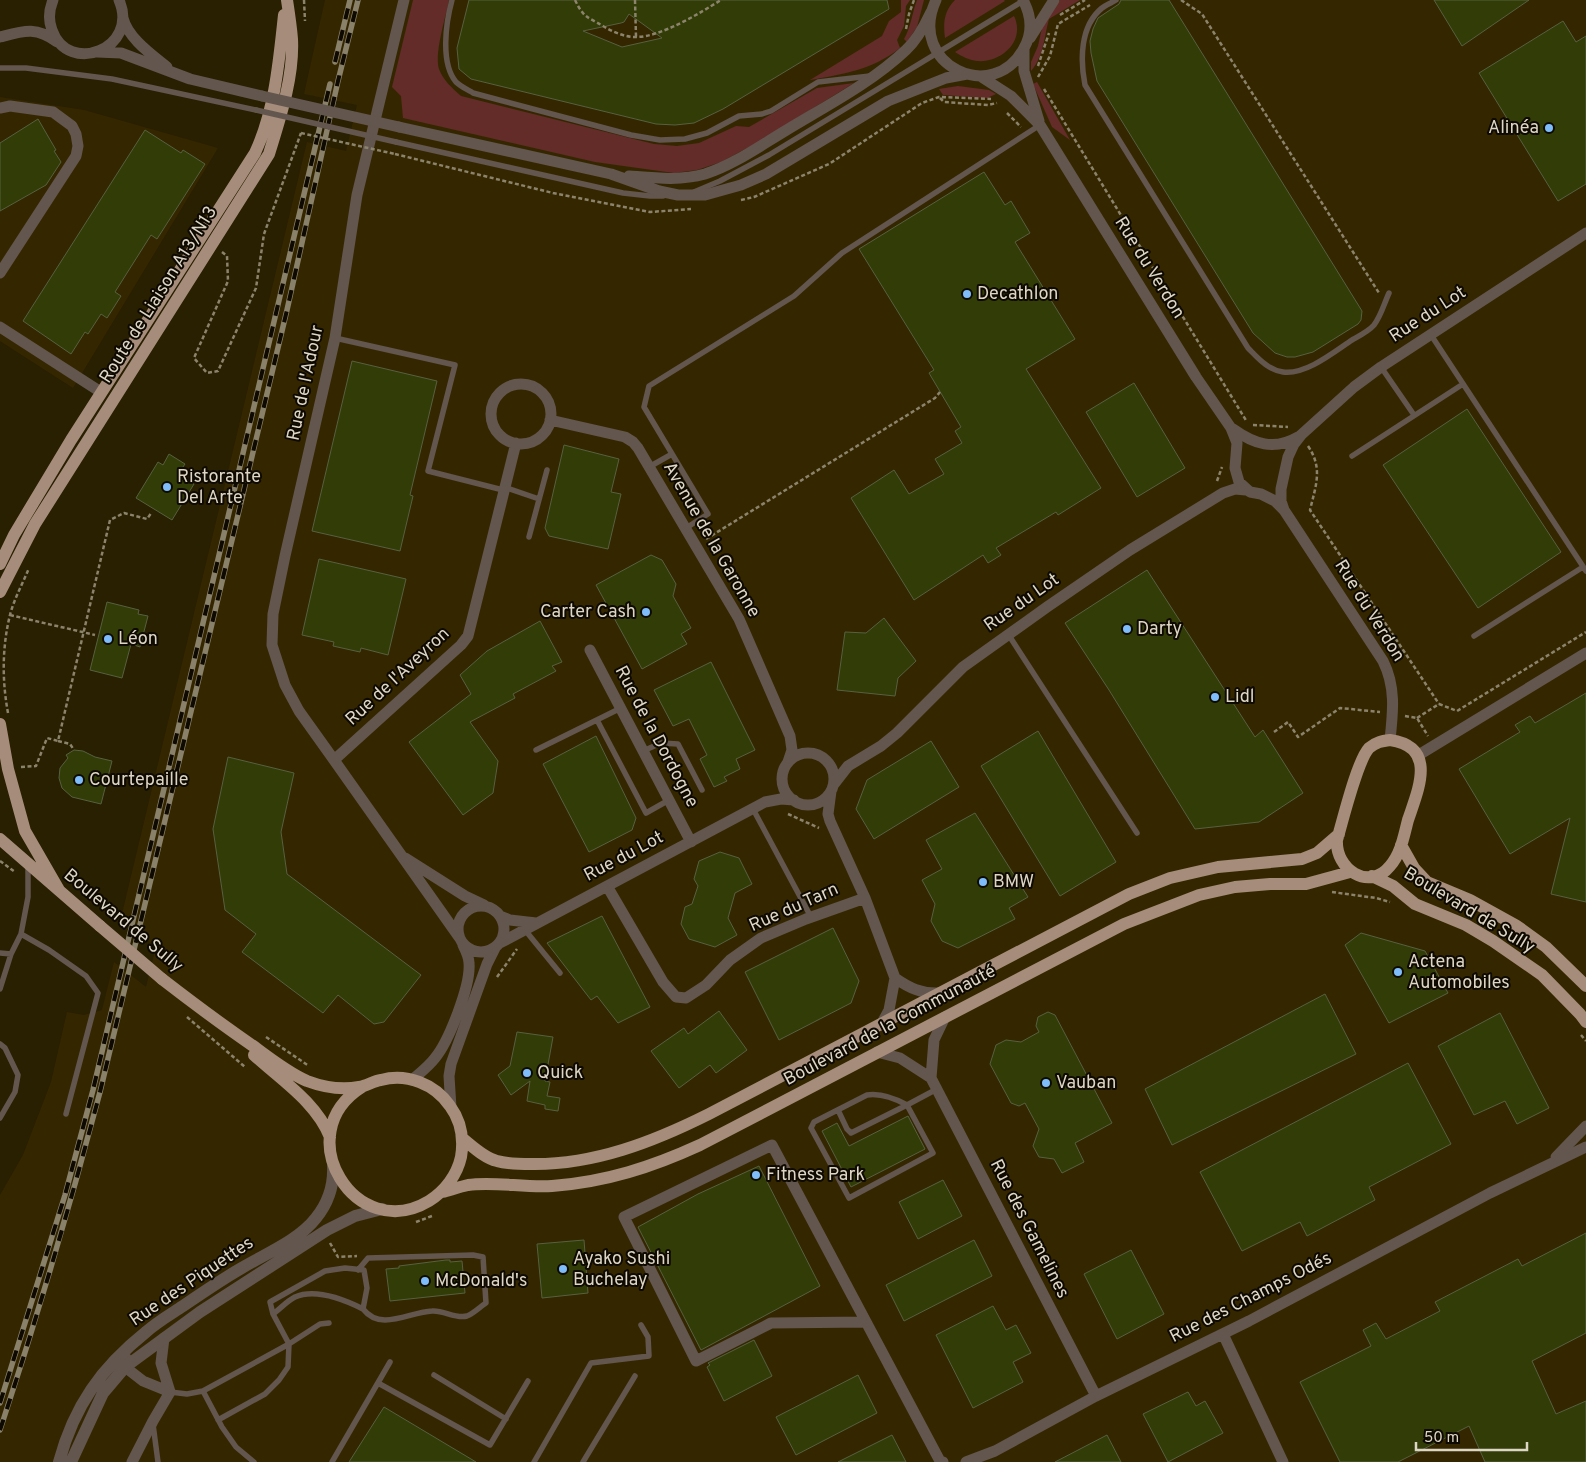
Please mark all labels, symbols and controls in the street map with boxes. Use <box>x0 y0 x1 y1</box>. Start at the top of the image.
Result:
place label: Alinéa <box>1488 117 1539 140</box>
marker: Alinéa <box>1543 122 1555 134</box>
street label: Route de Liaison A13/N13 <box>95 202 223 388</box>
street label: Rue du Verdon <box>1108 213 1190 323</box>
street label: Rue du Lot <box>1385 282 1471 348</box>
place label: Decathlon <box>977 283 1059 306</box>
marker: Decathlon <box>961 288 973 300</box>
street label: Rue de l'Adour <box>283 323 329 443</box>
street label: Avenue de la Garonne <box>657 458 765 622</box>
place label: Ristorante Del Arte <box>177 466 261 510</box>
marker: Ristorante Del Arte <box>161 481 173 493</box>
street label: Rue du Verdon <box>1328 556 1410 666</box>
street label: Rue du Lot <box>980 569 1064 637</box>
place label: Carter Cash <box>540 601 636 624</box>
marker: Carter Cash <box>640 606 652 618</box>
place label: Darty <box>1137 618 1182 641</box>
street label: Rue de l'Aveyron <box>341 623 455 731</box>
marker: Darty <box>1121 623 1133 635</box>
place label: Léon <box>118 628 158 651</box>
marker: Léon <box>102 633 114 645</box>
street label: Rue de la Dordogne <box>609 662 703 812</box>
place label: Lidl <box>1225 686 1254 709</box>
marker: Lidl <box>1209 691 1221 703</box>
place label: Courtepaille <box>89 769 188 792</box>
marker: Courtepaille <box>73 774 85 786</box>
street label: Rue du Lot <box>580 826 668 888</box>
street label: Boulevard de Sully <box>1399 863 1539 959</box>
street label: Boulevard de Sully <box>58 864 188 978</box>
place label: BMW <box>993 871 1034 894</box>
marker: BMW <box>977 876 989 888</box>
street label: Rue du Tarn <box>746 878 842 938</box>
place label: Actena Automobiles <box>1408 951 1510 995</box>
street label: Boulevard de la Communauté <box>780 960 1000 1092</box>
marker: Actena Automobiles <box>1392 966 1404 978</box>
place label: Quick <box>537 1062 583 1085</box>
marker: Quick <box>521 1067 533 1079</box>
place label: Vauban <box>1056 1072 1116 1095</box>
marker: Vauban <box>1040 1077 1052 1089</box>
street label: Rue des Gamelines <box>984 1156 1074 1302</box>
place label: Fitness Park <box>766 1164 865 1187</box>
marker: Fitness Park <box>750 1169 762 1181</box>
street label: Rue des Piquettes <box>126 1232 258 1332</box>
street label: Rue des Champs Odés <box>1166 1247 1336 1349</box>
place label: Ayako Sushi Buchelay <box>573 1248 670 1292</box>
marker: Ayako Sushi Buchelay <box>557 1263 569 1275</box>
place label: McDonald's <box>435 1270 527 1293</box>
marker: McDonald's <box>419 1275 431 1287</box>
scale bar <box>1416 1420 1527 1452</box>
text: 50 m <box>1424 1429 1459 1448</box>

